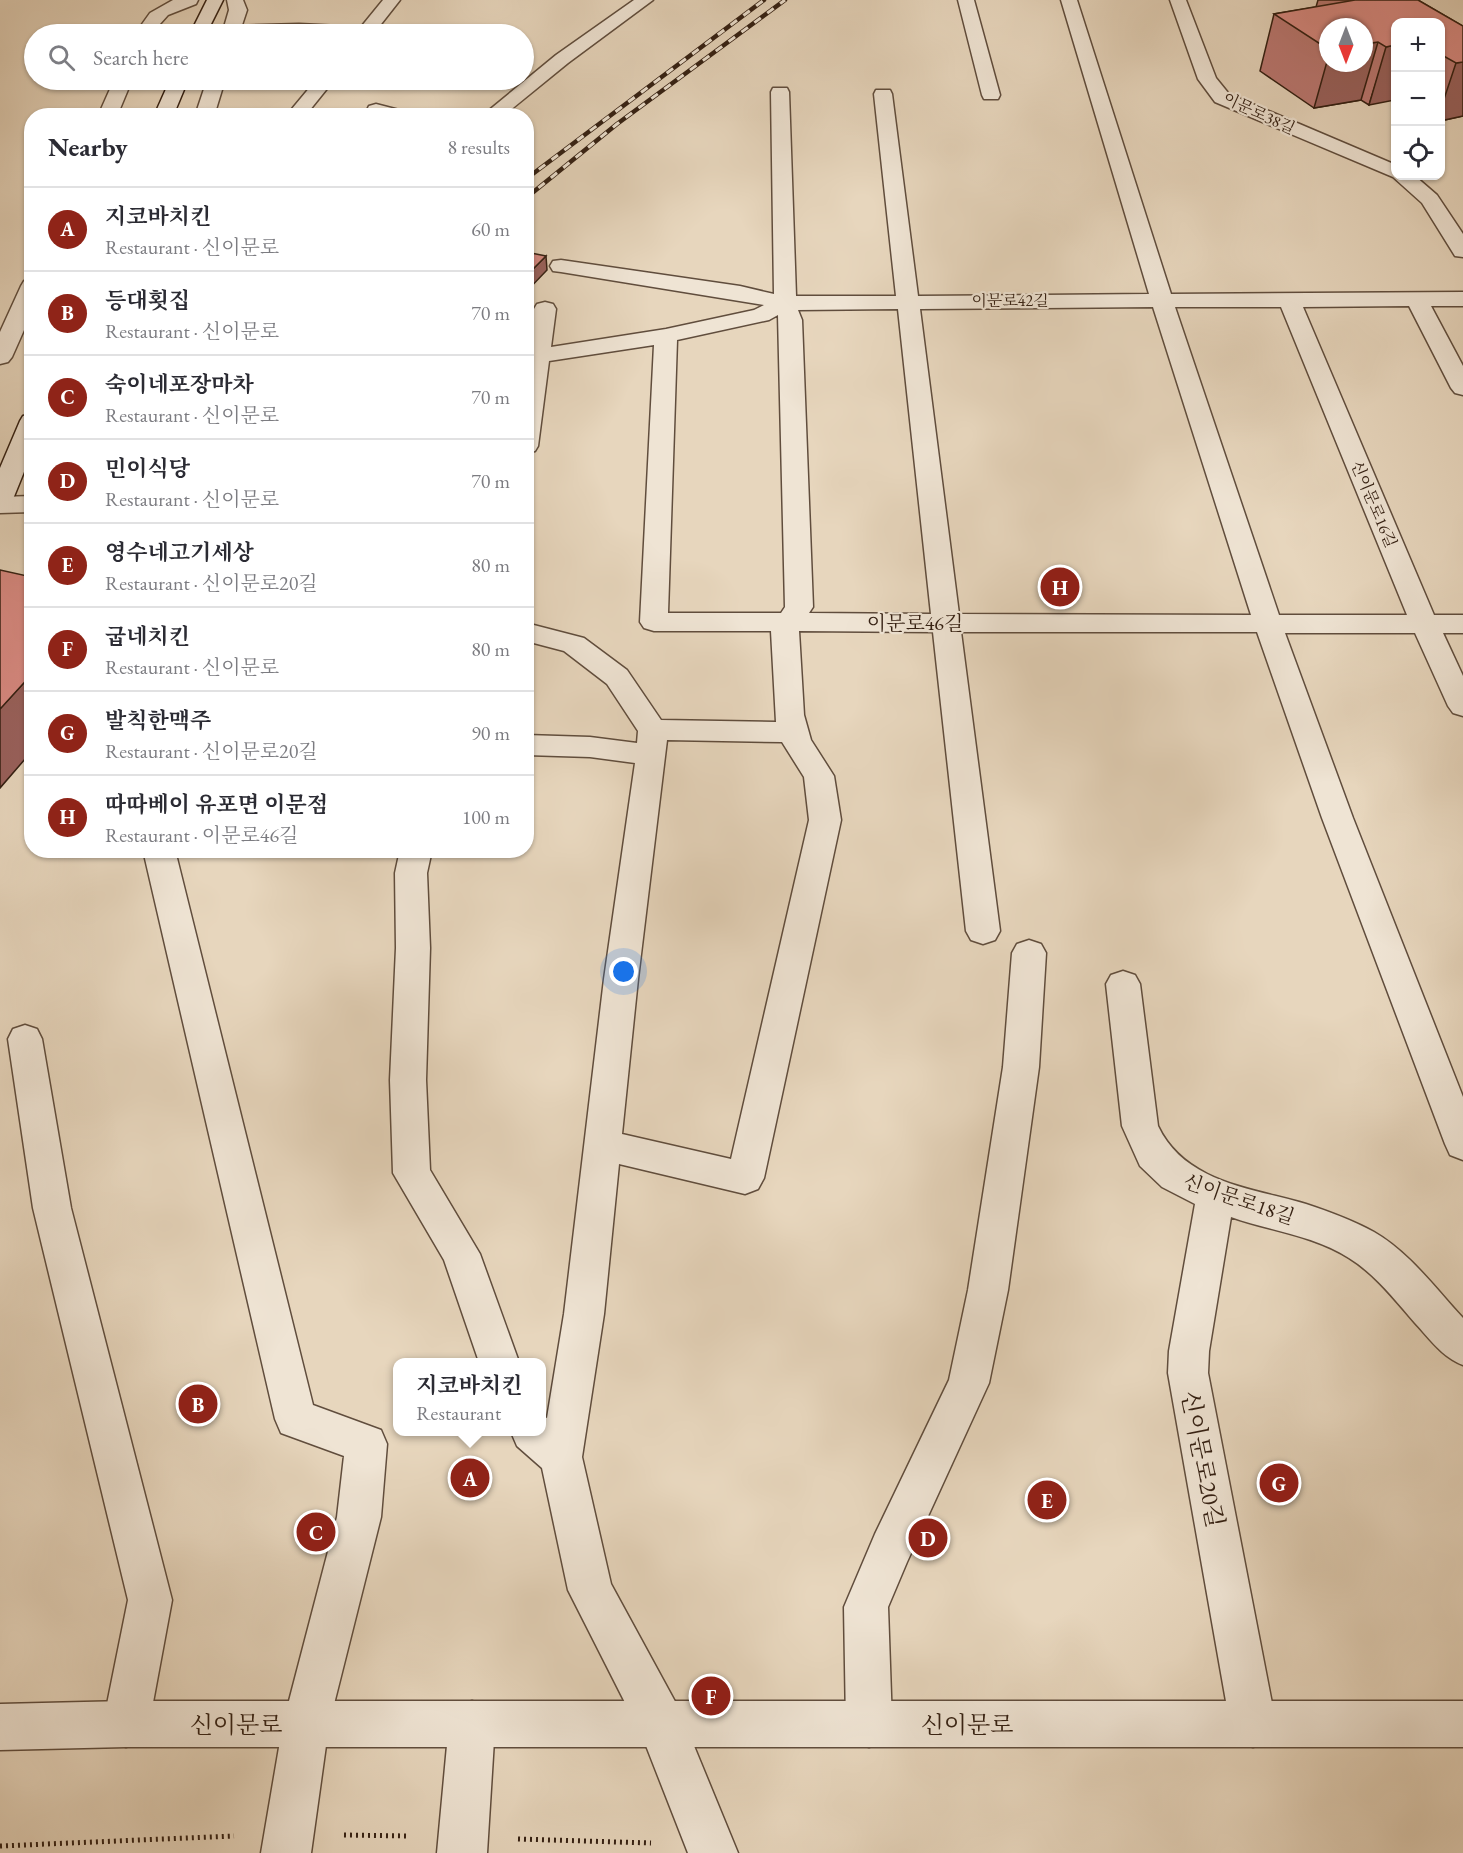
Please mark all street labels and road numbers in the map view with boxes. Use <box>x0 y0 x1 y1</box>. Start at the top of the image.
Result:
street label: 이문로38길 <box>1220 87 1298 139</box>
street label: 이문로42길 <box>971 290 1049 311</box>
street label: 신이문로16길 <box>1346 457 1402 551</box>
street label: 이문로46길 <box>867 610 963 636</box>
street label: 신이문로18길 <box>1180 1168 1298 1230</box>
street label: 신이문로20길 <box>1175 1388 1231 1530</box>
street label: 신이문로 <box>190 1709 282 1740</box>
street label: 신이문로 <box>921 1709 1013 1740</box>

